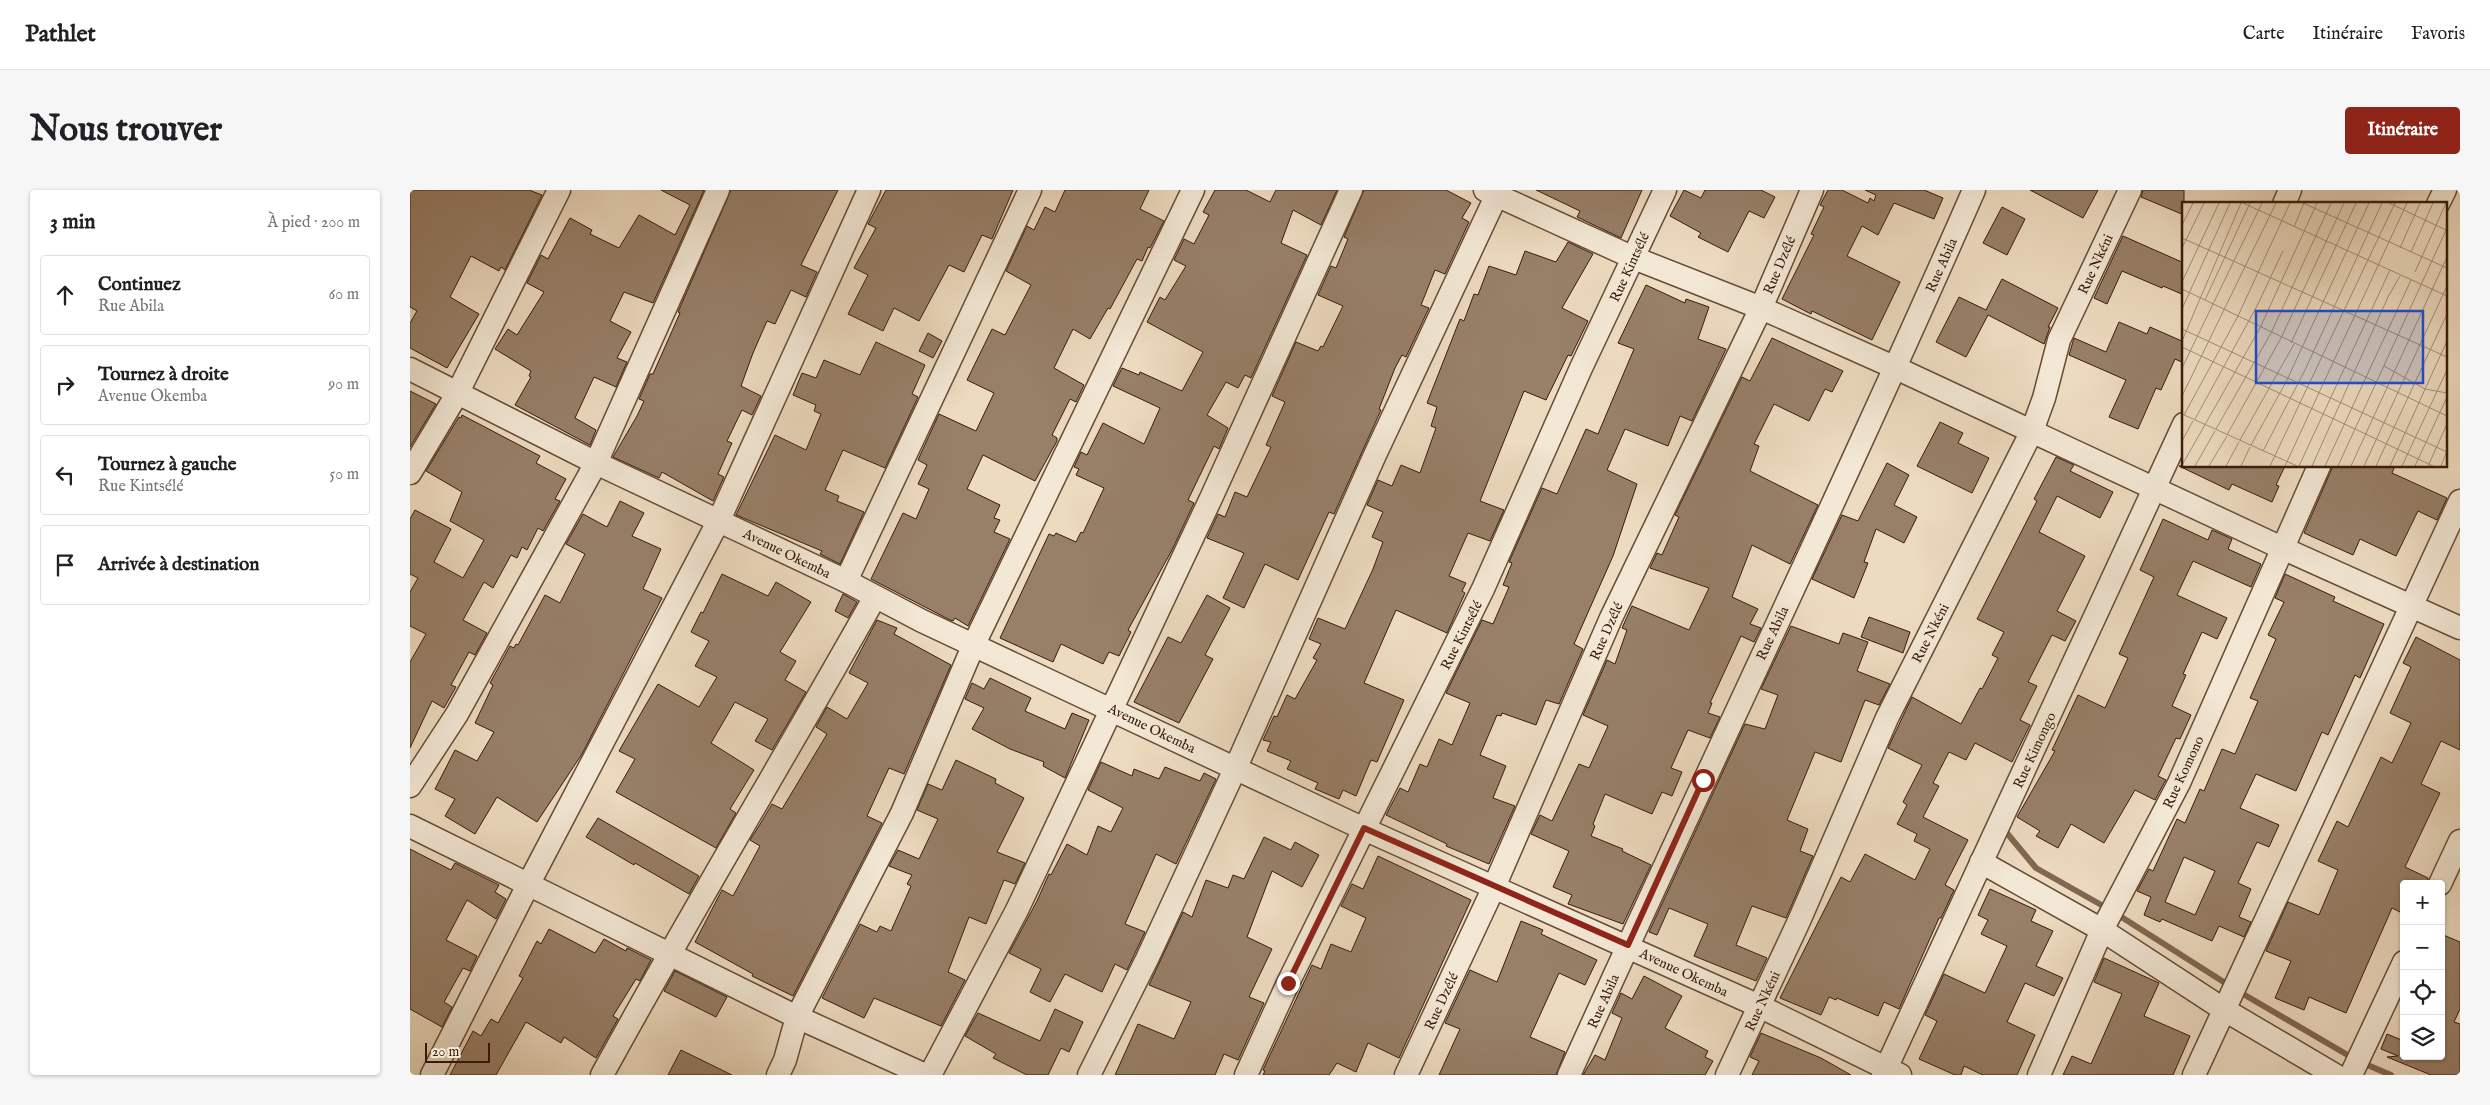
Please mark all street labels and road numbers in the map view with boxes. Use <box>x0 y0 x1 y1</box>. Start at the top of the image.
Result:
street label: Rue Kintsélé <box>1606 229 1654 305</box>
street label: Rue Nkéni <box>2074 231 2118 297</box>
street label: Rue Dzélé <box>1760 233 1800 297</box>
street label: Rue Abila <box>1922 234 1962 295</box>
street label: Avenue Okemba <box>739 524 834 583</box>
street label: Rue Kintsélé <box>1437 597 1487 673</box>
street label: Rue Dzélé <box>1586 599 1628 663</box>
street label: Rue Nkéni <box>1908 600 1954 666</box>
street label: Rue Abila <box>1753 603 1794 663</box>
street label: Avenue Okemba <box>1104 699 1199 758</box>
street label: Rue Kimongo <box>2009 709 2061 791</box>
street label: Rue Komono <box>2159 733 2209 812</box>
street label: Avenue Okemba <box>1636 944 1732 1002</box>
street label: Rue Nkéni <box>1741 968 1785 1034</box>
street label: Rue Dzélé <box>1421 969 1463 1033</box>
street label: Rue Abila <box>1584 970 1624 1031</box>

